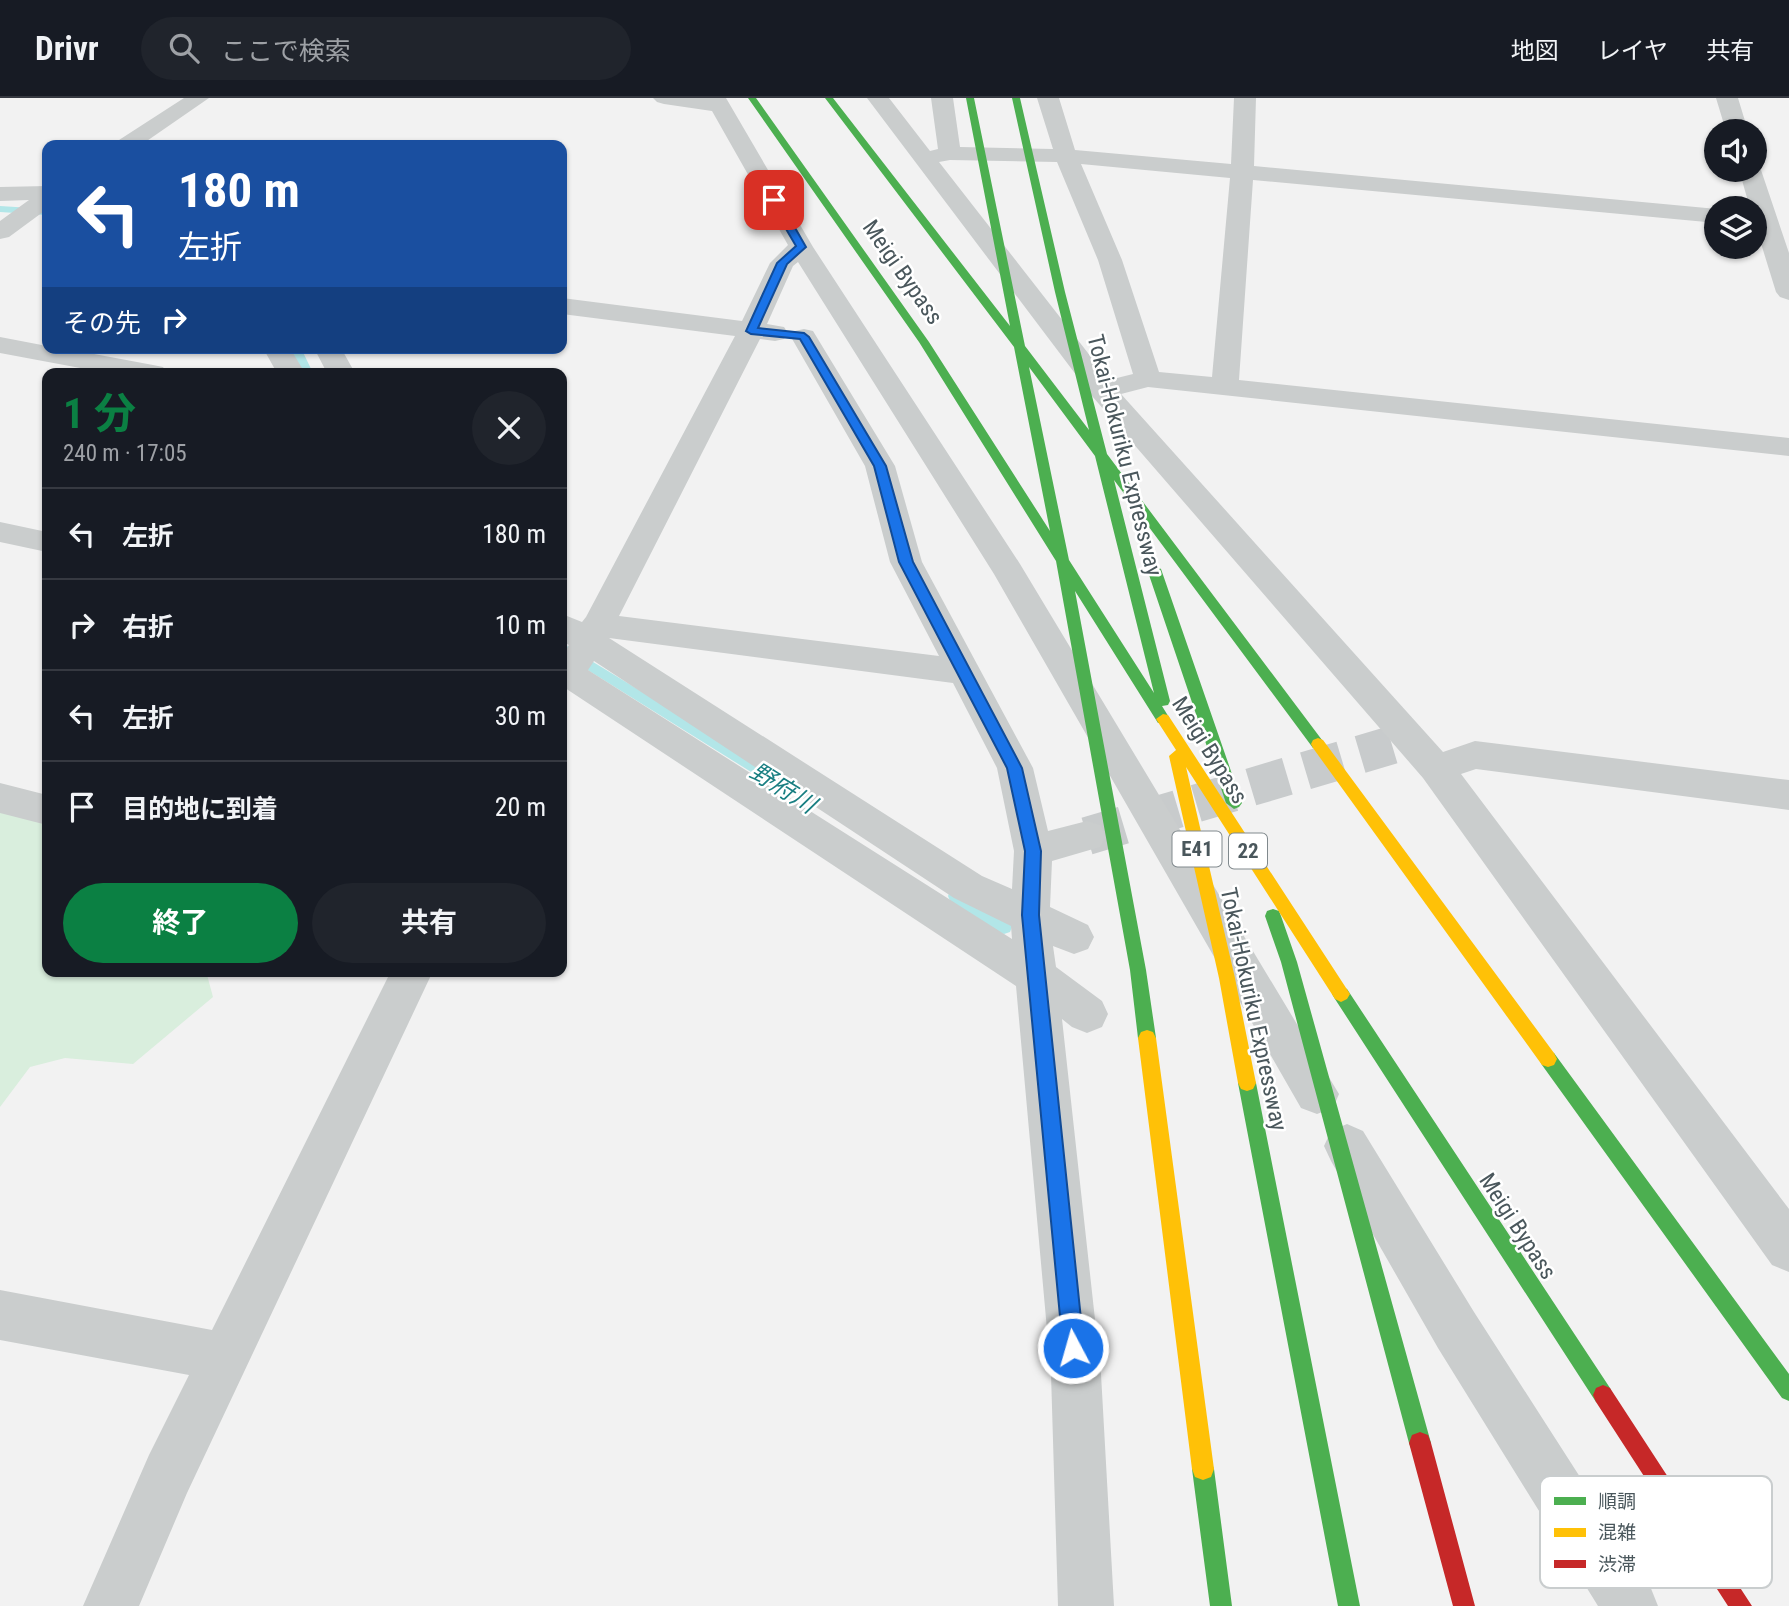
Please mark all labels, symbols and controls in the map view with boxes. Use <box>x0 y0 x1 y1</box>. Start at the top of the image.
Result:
search box <box>141 17 631 80</box>
text: Drivr <box>35 29 99 68</box>
icon: search <box>165 29 203 67</box>
text: ここで検索 <box>221 36 351 66</box>
text: 地図 <box>1511 37 1559 65</box>
text: レイヤ <box>1597 37 1668 65</box>
text: 共有 <box>1706 37 1754 65</box>
map controls <box>1704 119 1767 259</box>
button: sound <box>1704 119 1767 182</box>
text: 180 m <box>178 162 300 219</box>
icon: left <box>63 168 154 259</box>
pin <box>744 170 804 230</box>
icon: arrive <box>755 181 793 219</box>
button: layers <box>1704 196 1767 259</box>
street label: Meigi Bypass <box>857 215 948 330</box>
text: 左折 <box>178 228 242 266</box>
icon: right <box>155 301 193 339</box>
text: その先 <box>63 308 141 338</box>
street label: Tokai-Hokuriku Expressway <box>1081 332 1168 579</box>
text: 1 分 <box>63 389 136 438</box>
button: close <box>472 391 546 465</box>
text: 240 m · 17:05 <box>63 440 187 467</box>
icon: left <box>63 515 101 553</box>
text: 180 m <box>482 519 546 549</box>
text: 左折 <box>122 521 174 551</box>
icon: right <box>63 606 101 644</box>
text: 10 m <box>495 610 546 640</box>
text: 右折 <box>122 612 174 642</box>
street label: Meigi Bypass <box>1166 692 1253 809</box>
icon: left <box>63 697 101 735</box>
text: 30 m <box>495 701 546 731</box>
text: 左折 <box>122 703 174 733</box>
water label: 野府川 <box>745 757 823 821</box>
icon: arrive <box>63 788 101 826</box>
text: 20 m <box>495 792 546 822</box>
text: 目的地に到着 <box>122 794 278 824</box>
road number: E41 <box>1172 832 1222 866</box>
road number: 22 <box>1229 834 1267 868</box>
button: 終了 <box>63 883 298 963</box>
button: 共有 <box>312 883 546 963</box>
street label: Tokai-Hokuriku Expressway <box>1215 885 1293 1134</box>
street label: Meigi Bypass <box>1473 1168 1562 1284</box>
position arrow <box>1036 1311 1110 1385</box>
legend <box>1540 1476 1772 1588</box>
text: 順調 <box>1598 1490 1636 1513</box>
text: 混雑 <box>1598 1521 1636 1544</box>
text: 渋滞 <box>1598 1553 1636 1576</box>

